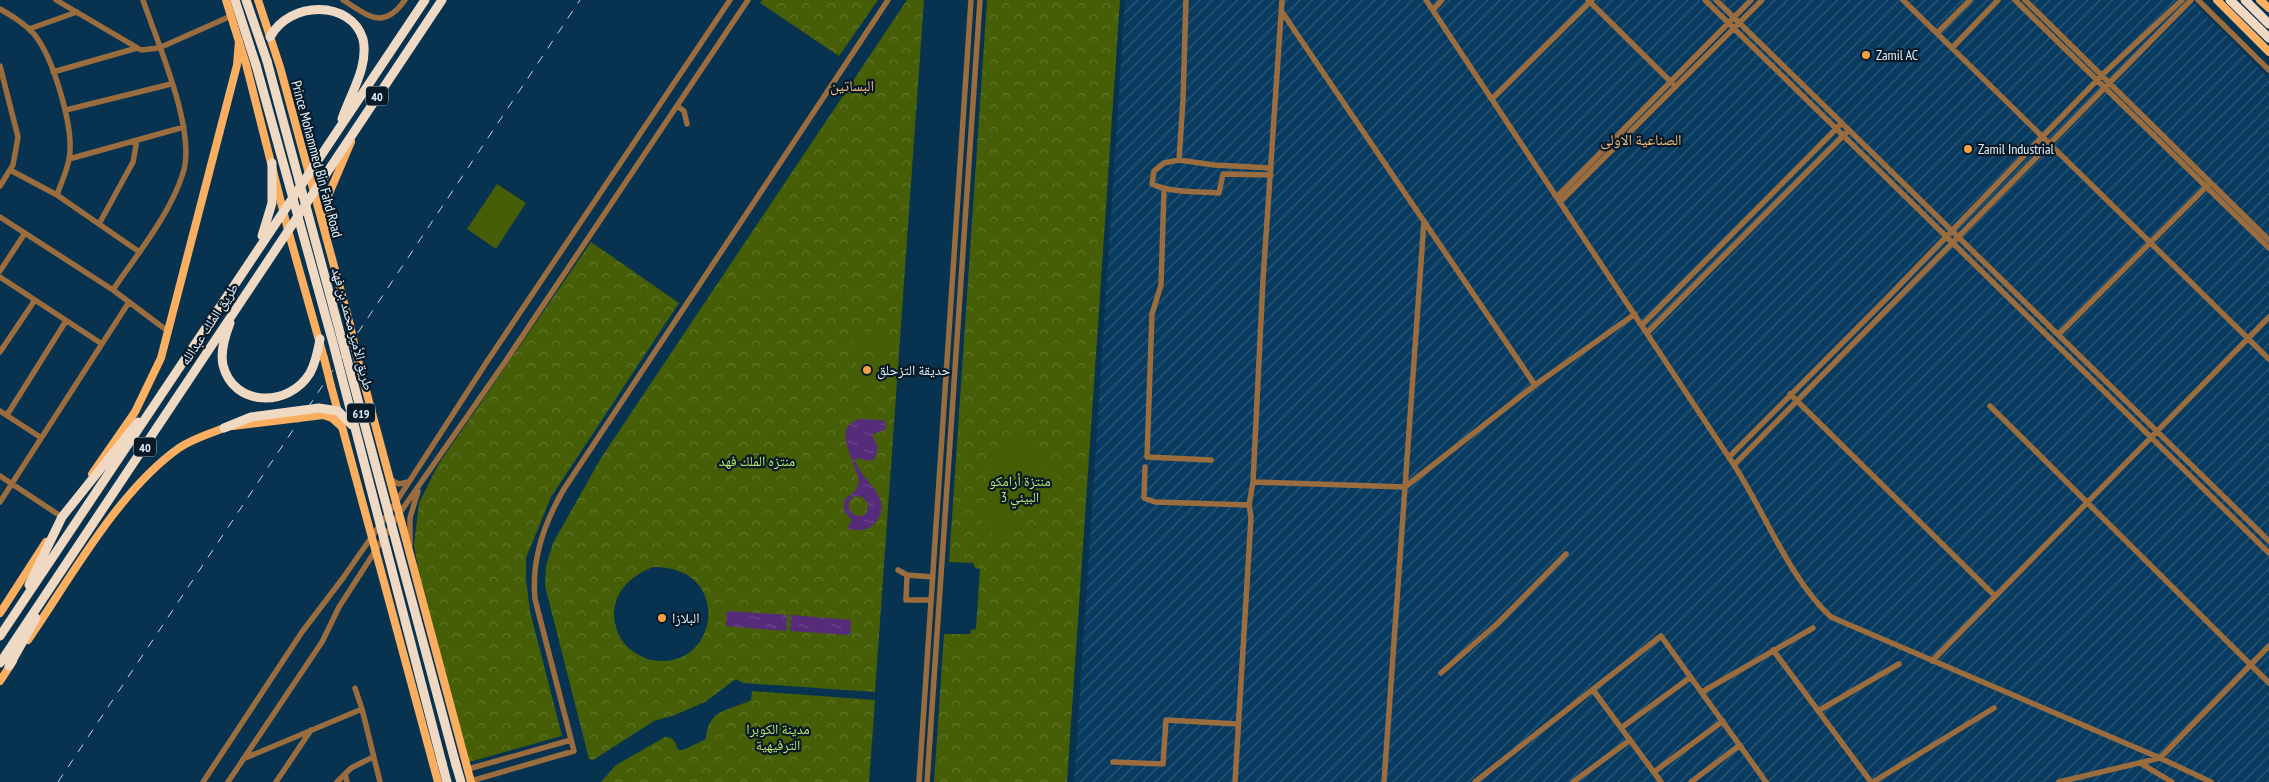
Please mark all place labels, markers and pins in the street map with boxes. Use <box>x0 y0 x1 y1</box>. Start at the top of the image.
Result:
place label: Zamil AC <box>1876 46 1919 64</box>
marker: Zamil AC <box>1860 49 1872 61</box>
place label: Zamil Industrial <box>1978 140 2055 158</box>
marker: Zamil Industrial <box>1962 143 1974 155</box>
place label: حديقة التزحلق <box>877 361 950 380</box>
marker: حديقة التزحلق <box>861 364 873 376</box>
place label: البلازا <box>672 609 700 627</box>
marker: البلازا <box>656 612 668 624</box>

